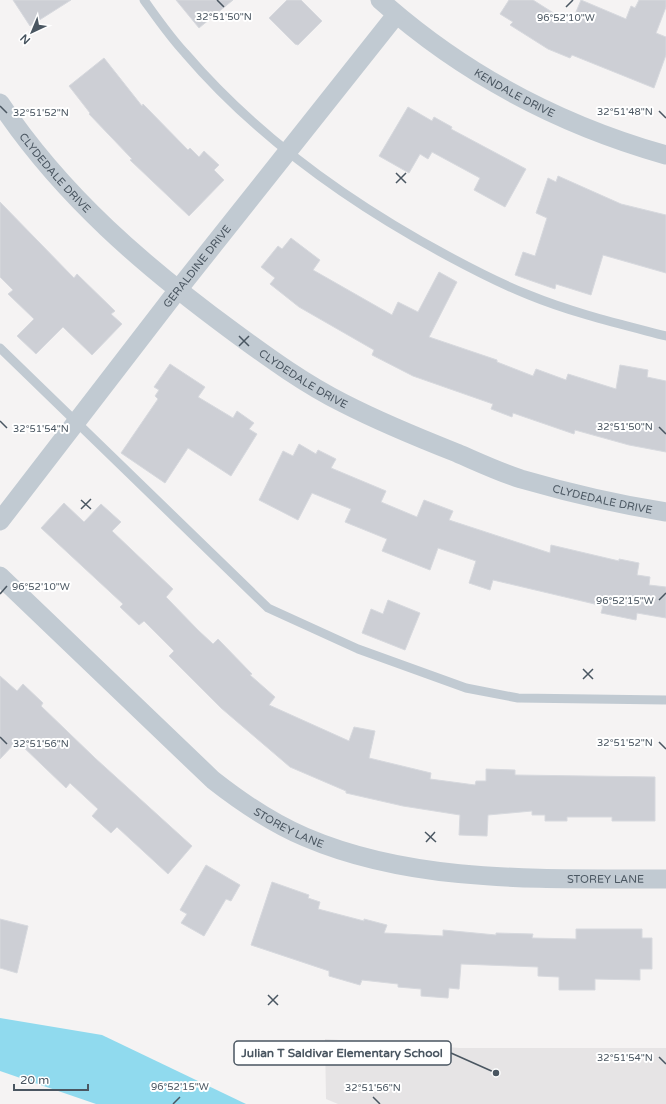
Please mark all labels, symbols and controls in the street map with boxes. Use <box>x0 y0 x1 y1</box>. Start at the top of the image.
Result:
text: 32°51'50"N <box>196 11 252 23</box>
north arrow <box>12 12 52 52</box>
text: 96°52'10"W <box>537 12 595 24</box>
text: N <box>18 31 33 47</box>
street label: KENDALE DRIVE <box>472 66 557 120</box>
text: 32°51'48"N <box>597 106 653 118</box>
text: 32°51'52"N <box>13 107 69 119</box>
street label: CLYDEDALE DRIVE <box>17 130 94 215</box>
street label: GERALDINE DRIVE <box>160 222 233 310</box>
street label: CLYDEDALE DRIVE <box>257 346 350 411</box>
text: 32°51'50"N <box>597 421 653 433</box>
text: 32°51'54"N <box>13 423 69 435</box>
street label: CLYDEDALE DRIVE <box>551 482 653 516</box>
text: 96°52'10"W <box>12 581 70 593</box>
text: 96°52'15"W <box>596 595 654 607</box>
text: 32°51'52"N <box>597 737 653 749</box>
text: 32°51'56"N <box>13 738 69 750</box>
street label: STOREY LANE <box>252 805 326 850</box>
street label: STOREY LANE <box>567 872 644 885</box>
callout: Julian T Saldivar Elementary School <box>234 1041 451 1065</box>
text: Julian T Saldivar Elementary School <box>240 1046 443 1061</box>
text: 32°51'54"N <box>597 1052 653 1064</box>
scale bar <box>14 1066 88 1092</box>
text: 20 m <box>20 1073 49 1087</box>
text: 96°52'15"W <box>151 1081 209 1093</box>
text: 32°51'56"N <box>345 1082 401 1094</box>

